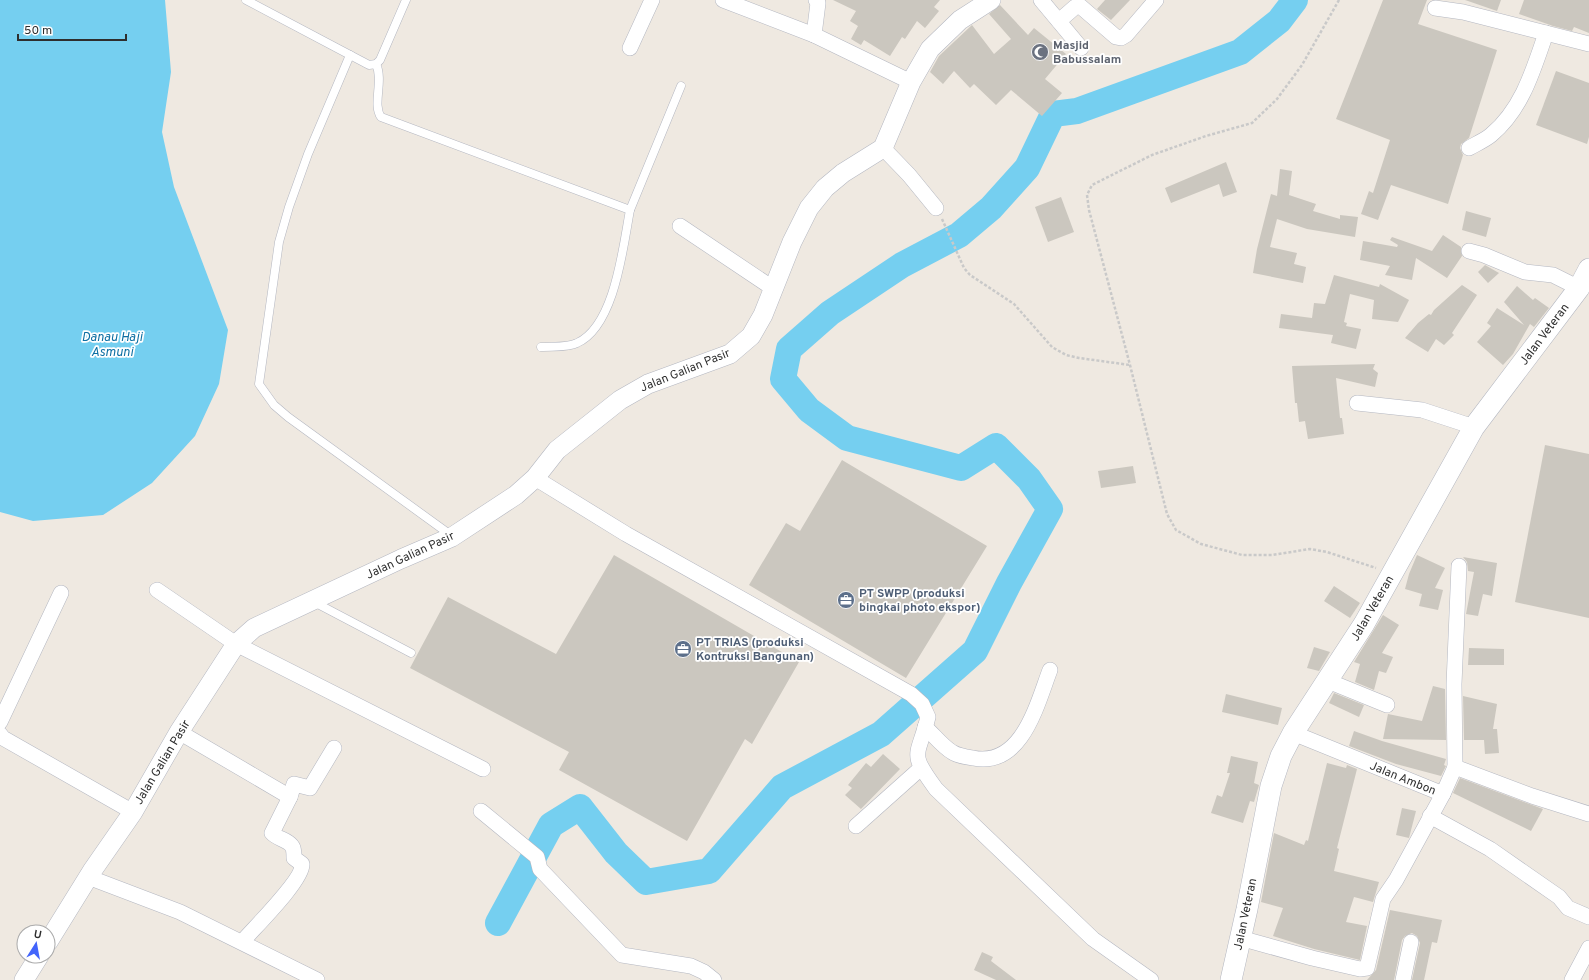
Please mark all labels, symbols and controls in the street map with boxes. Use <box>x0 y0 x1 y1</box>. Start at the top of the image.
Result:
scale bar <box>18 16 126 42</box>
text: 50 m <box>24 23 52 39</box>
place label: Masjid Babussalam <box>1053 38 1121 68</box>
mosque icon: Masjid Babussalam <box>1030 42 1050 62</box>
street label: Jalan Veteran <box>1516 301 1573 369</box>
water label: Danau Haji Asmuni <box>82 330 143 361</box>
street label: Jalan Galian Pasir <box>638 345 733 396</box>
street label: Jalan Galian Pasir <box>364 528 458 583</box>
street label: Jalan Veteran <box>1348 573 1398 644</box>
place label: PT SWPP (produksi bingkai photo ekspor) <box>859 586 980 616</box>
office icon: PT SWPP (produksi bingkai photo ekspor) <box>836 590 856 610</box>
place label: PT TRIAS (produksi Kontruksi Bangunan) <box>696 635 814 665</box>
office icon: PT TRIAS (produksi Kontruksi Bangunan) <box>673 639 693 659</box>
street label: Jalan Galian Pasir <box>131 717 195 808</box>
street label: Jalan Ambon <box>1367 758 1438 799</box>
street label: Jalan Veteran <box>1231 877 1261 952</box>
north arrow <box>16 924 56 964</box>
text: U <box>33 928 43 943</box>

